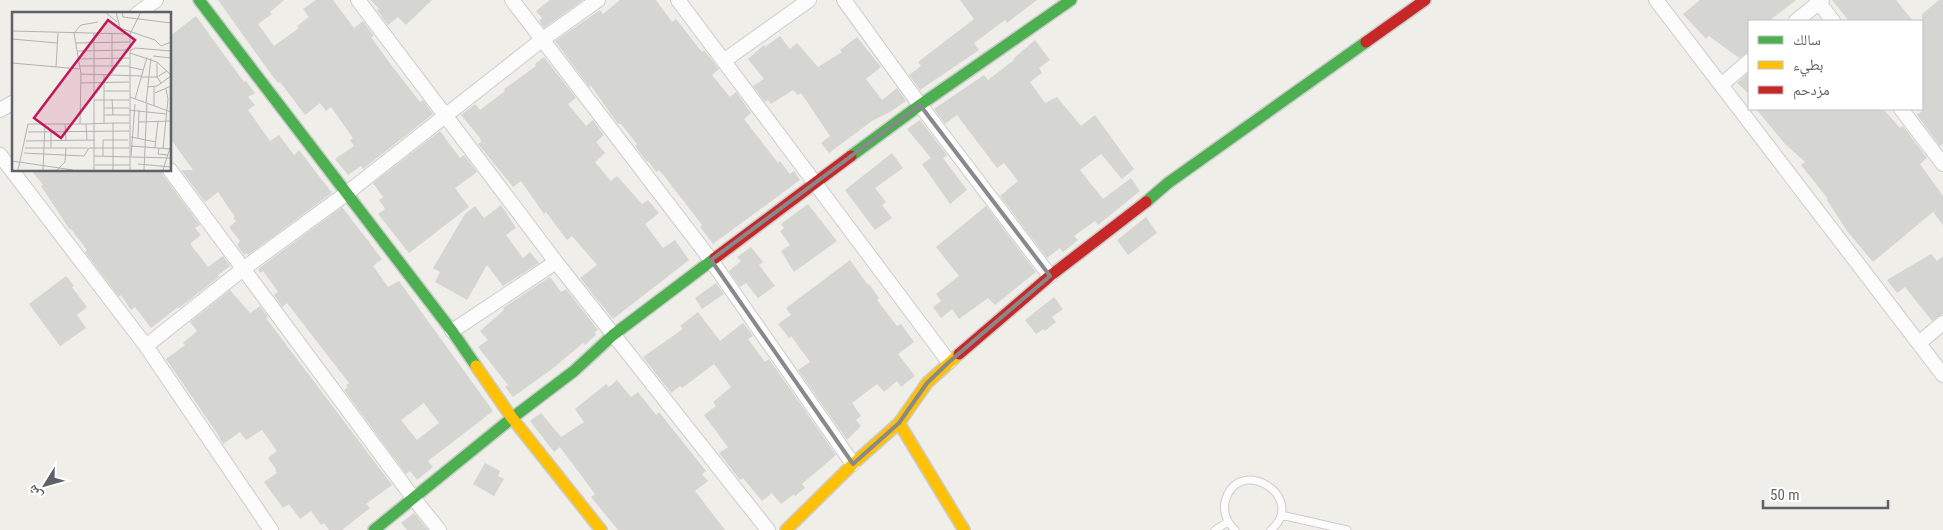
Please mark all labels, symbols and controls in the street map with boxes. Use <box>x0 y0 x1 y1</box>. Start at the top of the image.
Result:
inset map <box>12 12 171 171</box>
legend <box>1748 20 1923 110</box>
text: سالك <box>1793 31 1821 49</box>
text: بطيء <box>1793 56 1823 77</box>
text: مزدحم <box>1793 81 1830 100</box>
north arrow <box>20 460 70 510</box>
scale bar <box>1763 478 1888 510</box>
text: ش <box>24 481 46 504</box>
text: 50 m <box>1770 486 1800 504</box>

